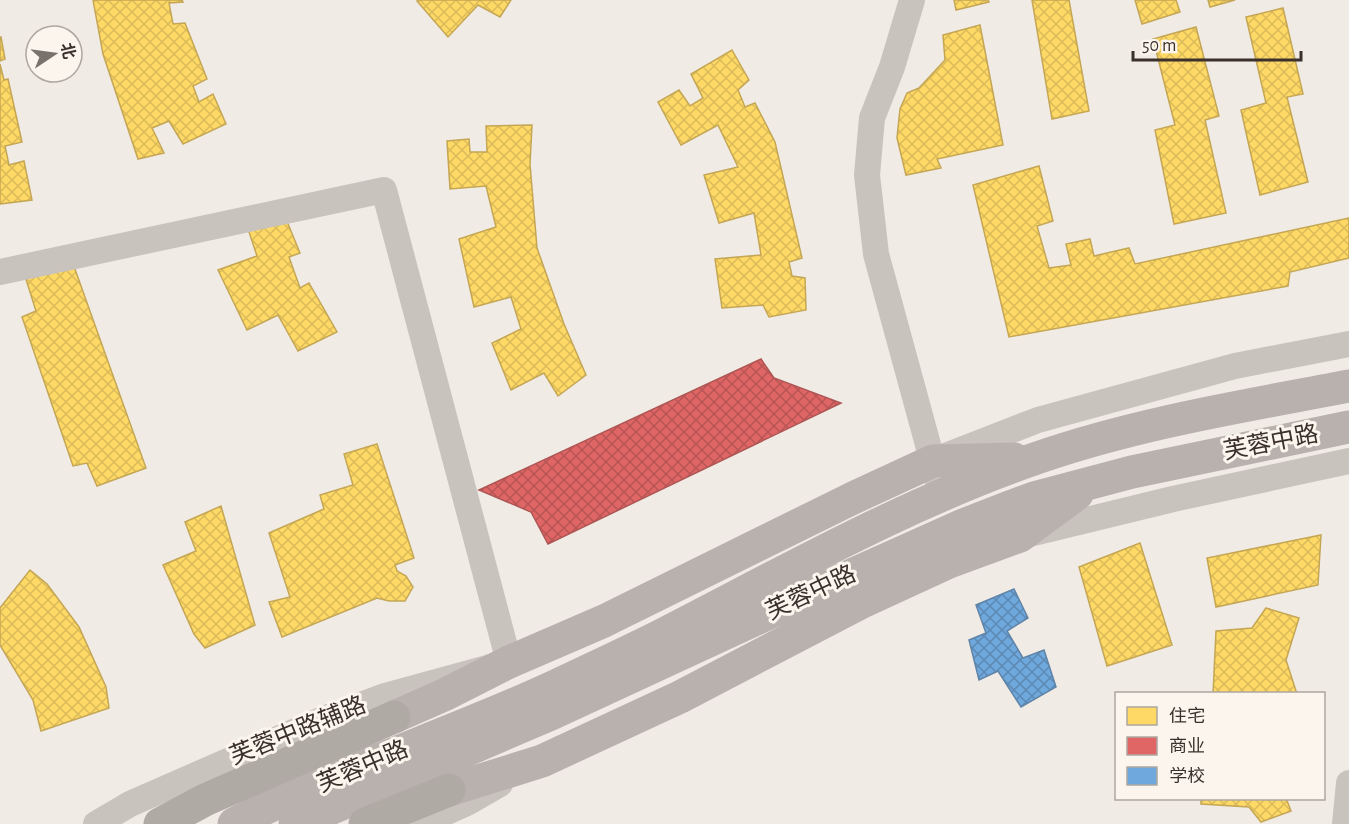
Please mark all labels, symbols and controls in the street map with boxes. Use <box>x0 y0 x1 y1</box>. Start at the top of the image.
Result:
north arrow <box>24 24 84 84</box>
scale bar <box>1133 24 1301 62</box>
text: 50 m <box>1142 37 1176 55</box>
text: 北 <box>58 41 78 60</box>
street label: 芙蓉中路 <box>1221 420 1320 464</box>
street label: 芙蓉中路 <box>762 560 860 624</box>
street label: 芙蓉中路辅路 <box>226 691 370 771</box>
legend <box>1115 692 1325 800</box>
text: 住宅 <box>1169 706 1205 726</box>
street label: 芙蓉中路 <box>313 735 413 799</box>
text: 商业 <box>1169 736 1205 756</box>
text: 学校 <box>1169 766 1205 786</box>

